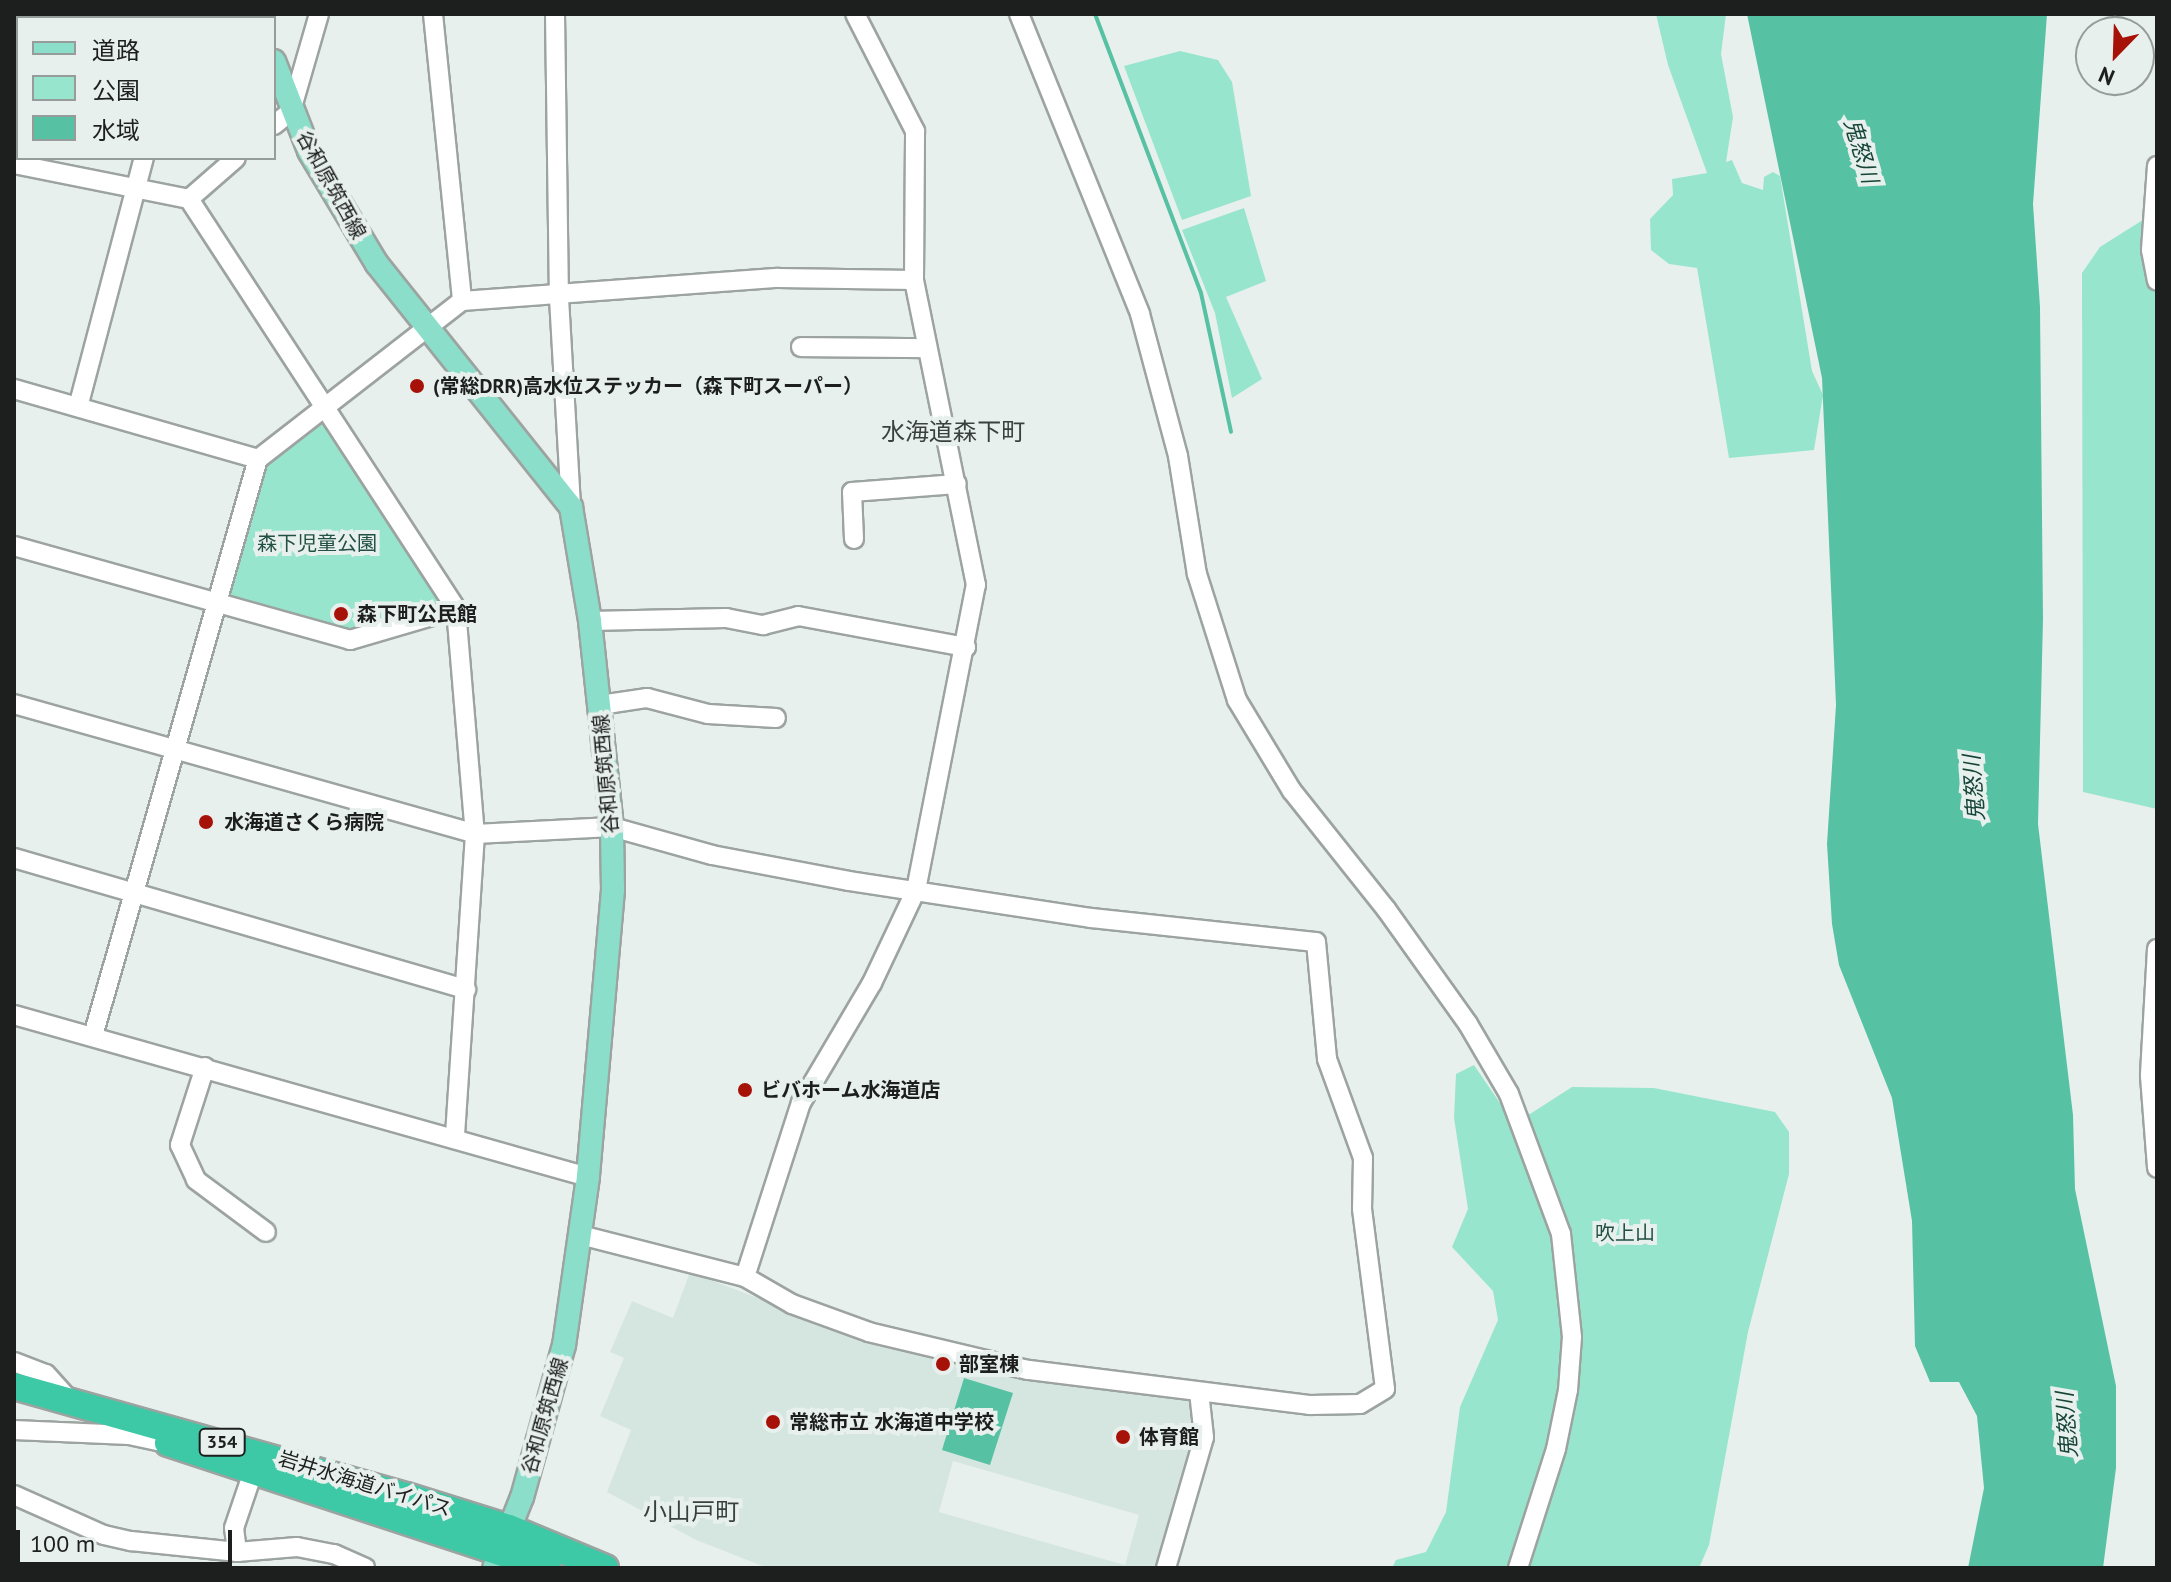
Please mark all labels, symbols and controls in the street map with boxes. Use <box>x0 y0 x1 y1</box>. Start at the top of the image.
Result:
legend <box>16 16 276 160</box>
north arrow <box>2075 16 2155 96</box>
text: 道路 <box>92 35 140 66</box>
text: N <box>2094 61 2119 92</box>
text: 公園 <box>92 75 140 106</box>
text: 水域 <box>92 115 140 146</box>
water label: 鬼怒川 <box>1839 116 1883 186</box>
street label: 谷和原筑西線 <box>291 127 371 243</box>
place label: (常総DRR)高水位ステッカー（森下町スーパー） <box>433 374 863 398</box>
marker: (常総DRR)高水位ステッカー（森下町スーパー） <box>408 377 426 395</box>
district label: 水海道森下町 <box>881 418 1025 446</box>
park label: 森下児童公園 <box>257 531 377 555</box>
place label: 森下町公民館 <box>357 602 477 626</box>
marker: 森下町公民館 <box>332 605 350 623</box>
street label: 谷和原筑西線 <box>589 713 623 835</box>
water label: 鬼怒川 <box>1959 754 1989 822</box>
place label: 水海道さくら病院 <box>224 810 384 834</box>
marker: 水海道さくら病院 <box>195 811 217 833</box>
place label: ビバホーム水海道店 <box>761 1078 941 1102</box>
marker: ビバホーム水海道店 <box>736 1081 754 1099</box>
park label: 吹上山 <box>1595 1221 1655 1245</box>
place label: 部室棟 <box>959 1352 1019 1376</box>
street label: 谷和原筑西線 <box>517 1355 573 1477</box>
marker: 部室棟 <box>934 1355 952 1373</box>
water label: 鬼怒川 <box>2052 1391 2082 1459</box>
place label: 常総市立 水海道中学校 <box>789 1410 994 1434</box>
marker: 常総市立 水海道中学校 <box>764 1413 782 1431</box>
place label: 体育館 <box>1139 1425 1199 1449</box>
road number: 354 <box>198 1428 246 1456</box>
marker: 体育館 <box>1114 1428 1132 1446</box>
street label: 岩井水海道バイパス <box>275 1446 455 1522</box>
district label: 小山戸町 <box>643 1498 739 1526</box>
scale bar <box>20 1514 236 1564</box>
text: 100 m <box>30 1528 95 1559</box>

